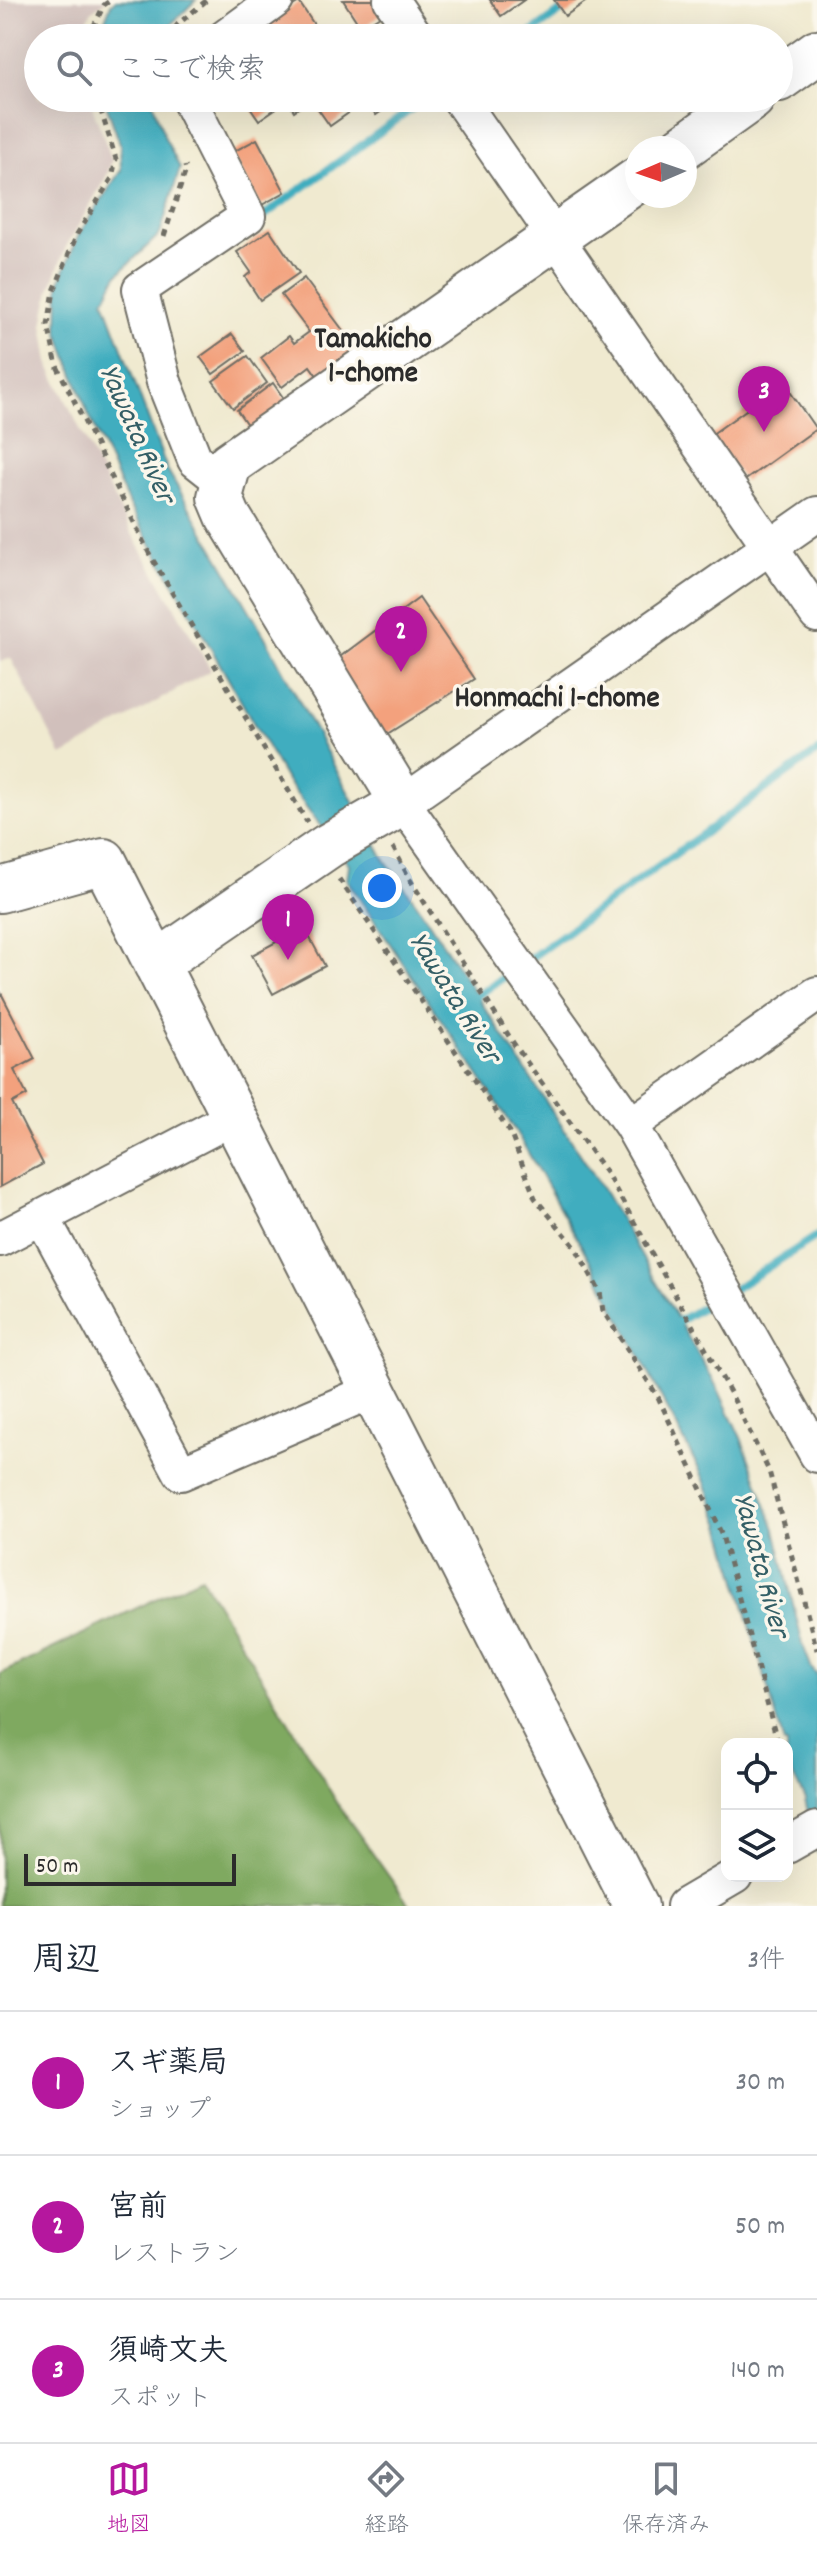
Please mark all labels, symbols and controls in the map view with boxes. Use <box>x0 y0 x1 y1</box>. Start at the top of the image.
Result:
search box <box>24 24 793 112</box>
icon: search <box>52 46 96 90</box>
text: ここで検索 <box>116 51 266 94</box>
north arrow <box>625 136 697 208</box>
district label: Tamakicho 1-chome <box>314 320 432 397</box>
water label: Yawata River <box>85 359 186 514</box>
pin: 3 <box>738 366 790 432</box>
pin: 2 <box>375 606 427 672</box>
district label: Honmachi 1-chome <box>454 679 660 722</box>
your location <box>362 868 402 908</box>
pin: 1 <box>262 894 314 960</box>
water label: Yawata River <box>396 925 512 1075</box>
water label: Yawata River <box>719 1489 800 1646</box>
map controls <box>721 1738 793 1882</box>
button: locate <box>721 1738 793 1810</box>
button: layers <box>721 1810 793 1882</box>
scale bar <box>24 1850 236 1886</box>
text: 50 m <box>36 1852 78 1883</box>
text: 周辺 <box>32 1938 100 1987</box>
text: 3件 <box>747 1943 785 1980</box>
text: スギ薬局 <box>108 2044 228 2087</box>
text: 1 <box>55 2065 61 2102</box>
text: 30 m <box>735 2065 785 2102</box>
text: ショップ <box>108 2093 211 2130</box>
text: 宮前 <box>108 2188 168 2231</box>
text: 2 <box>52 2209 64 2246</box>
text: 50 m <box>735 2209 785 2246</box>
text: レストラン <box>108 2237 240 2274</box>
text: 須崎文夫 <box>108 2332 228 2375</box>
text: 3 <box>52 2353 64 2390</box>
text: 140 m <box>731 2353 785 2390</box>
text: スポット <box>108 2381 212 2418</box>
tab: 地図 <box>107 2457 151 2542</box>
tab: 経路 <box>364 2457 408 2542</box>
tab: 保存済み <box>622 2457 710 2542</box>

